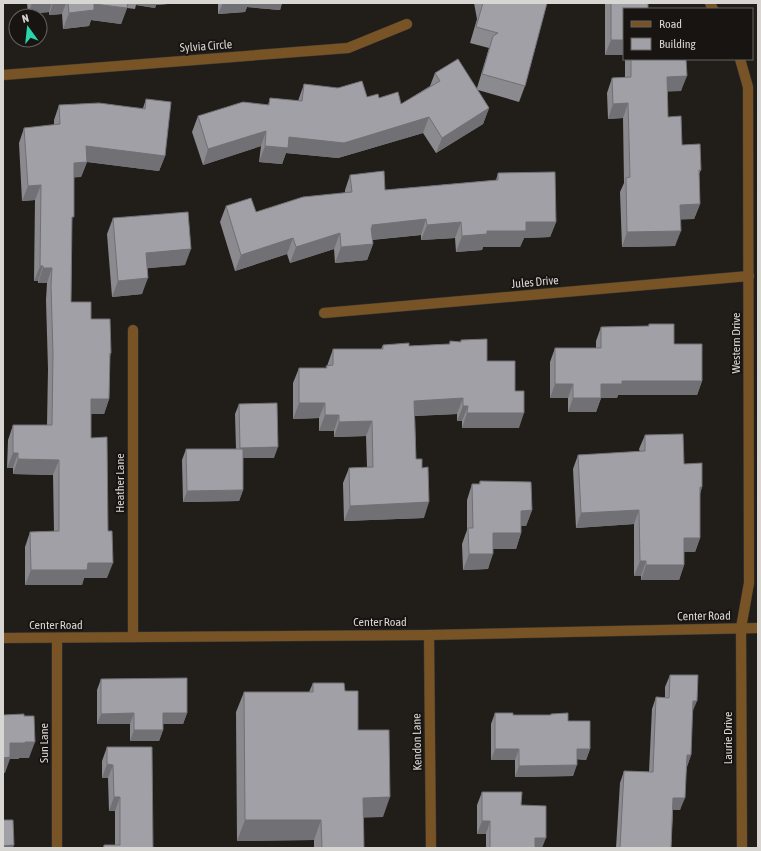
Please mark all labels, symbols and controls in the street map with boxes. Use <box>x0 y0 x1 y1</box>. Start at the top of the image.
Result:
north arrow <box>8 8 48 48</box>
legend <box>623 8 753 60</box>
text: N <box>21 12 30 25</box>
text: Road <box>659 17 682 31</box>
street label: Sylvia Circle <box>179 37 233 55</box>
text: Building <box>659 37 697 51</box>
street label: Jules Drive <box>511 273 559 291</box>
street label: Western Drive <box>729 312 743 374</box>
street label: Heather Lane <box>113 453 127 513</box>
street label: Center Road <box>677 609 731 623</box>
street label: Center Road <box>353 615 407 629</box>
street label: Center Road <box>29 618 83 632</box>
street label: Laurie Drive <box>721 712 735 764</box>
street label: Kendon Lane <box>410 713 424 771</box>
street label: Sun Lane <box>37 723 51 763</box>

